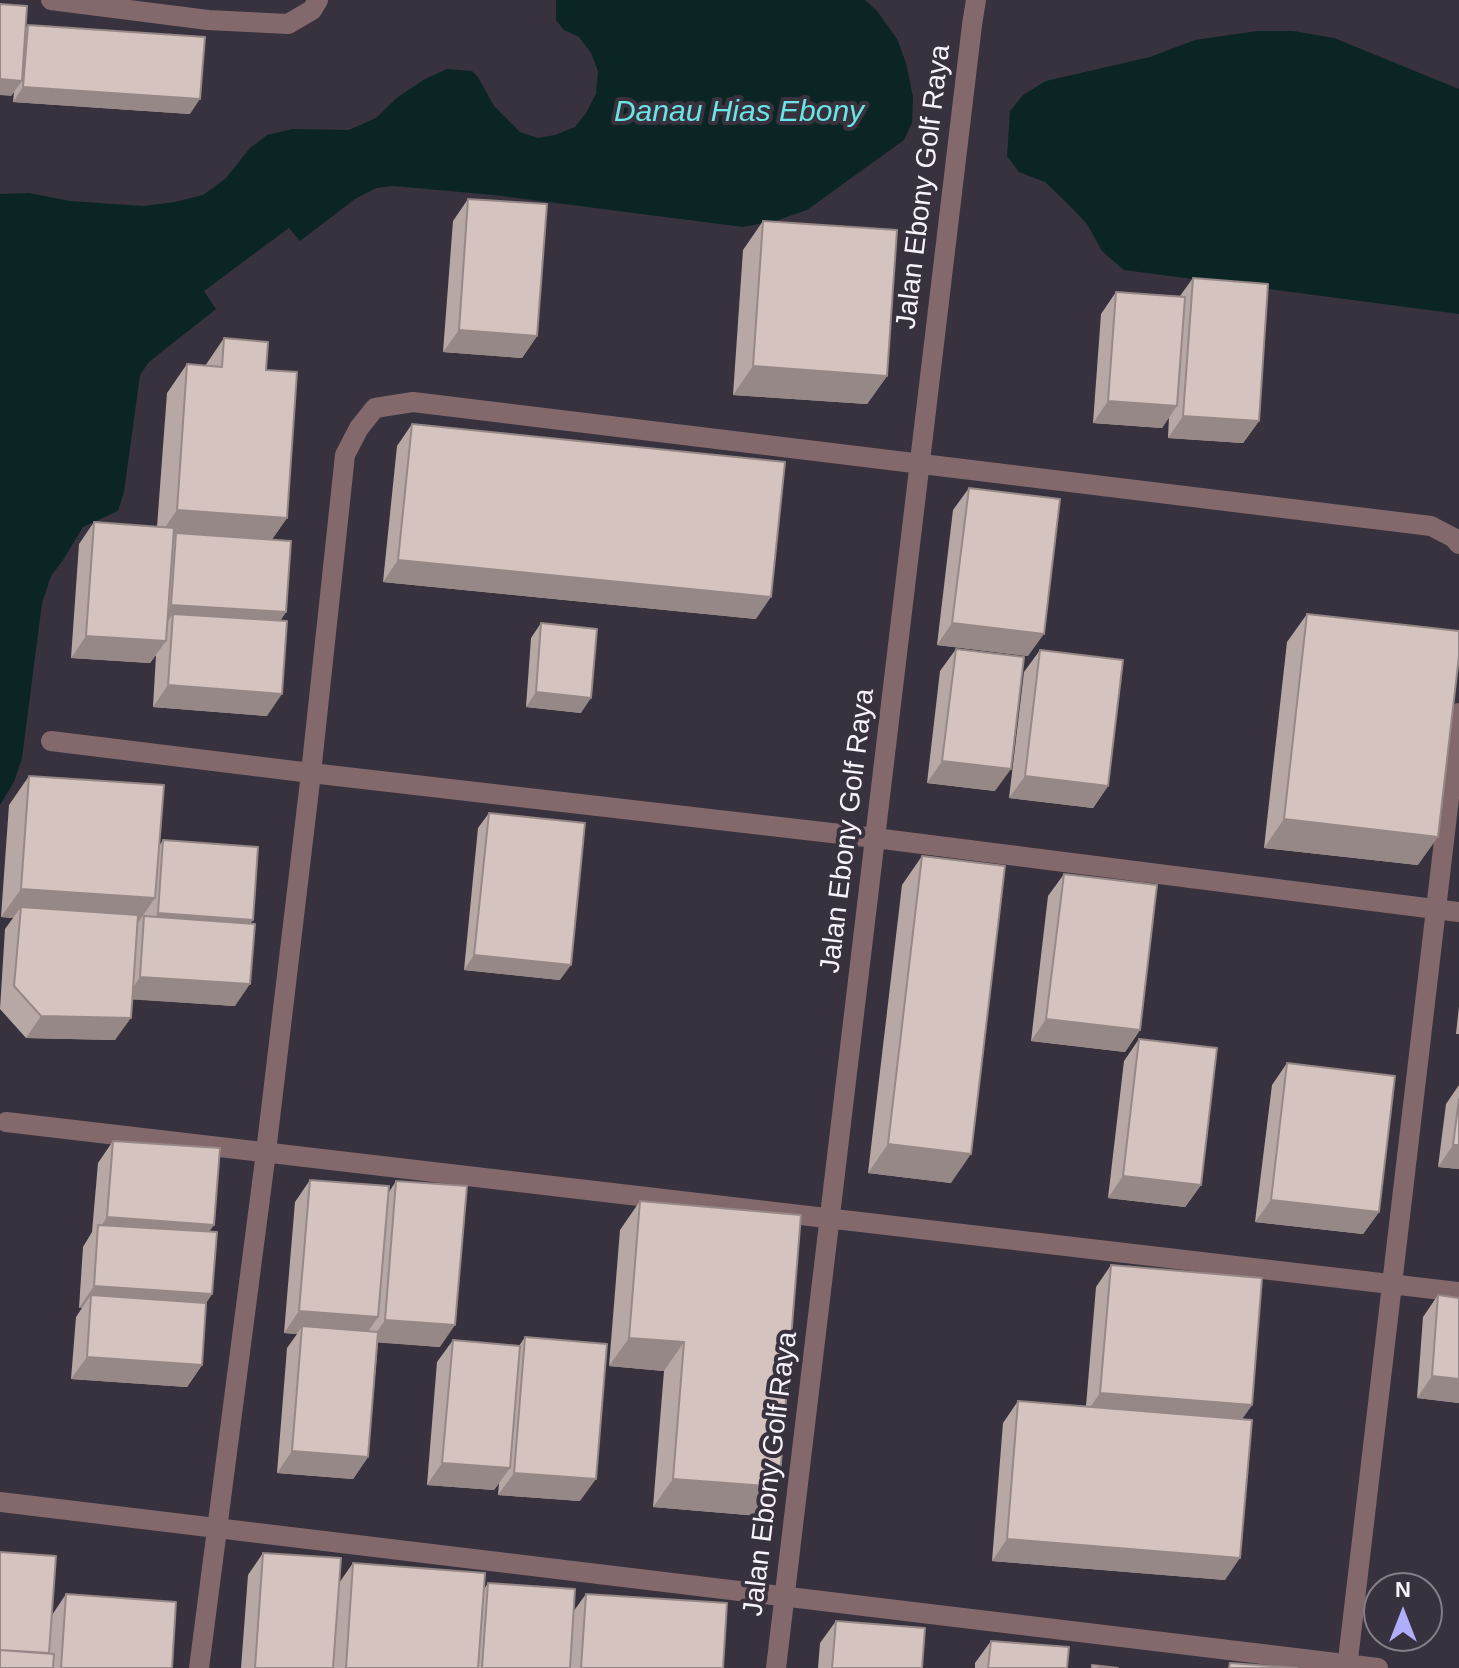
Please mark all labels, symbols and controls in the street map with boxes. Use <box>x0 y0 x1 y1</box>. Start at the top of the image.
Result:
street label: Jalan Ebony Golf Raya <box>890 43 958 331</box>
water label: Danau Hias Ebony <box>614 95 864 131</box>
street label: Jalan Ebony Golf Raya <box>814 687 882 975</box>
street label: Jalan Ebony Golf Raya <box>737 1330 805 1618</box>
north arrow <box>1363 1572 1443 1652</box>
text: N <box>1395 1577 1411 1602</box>

